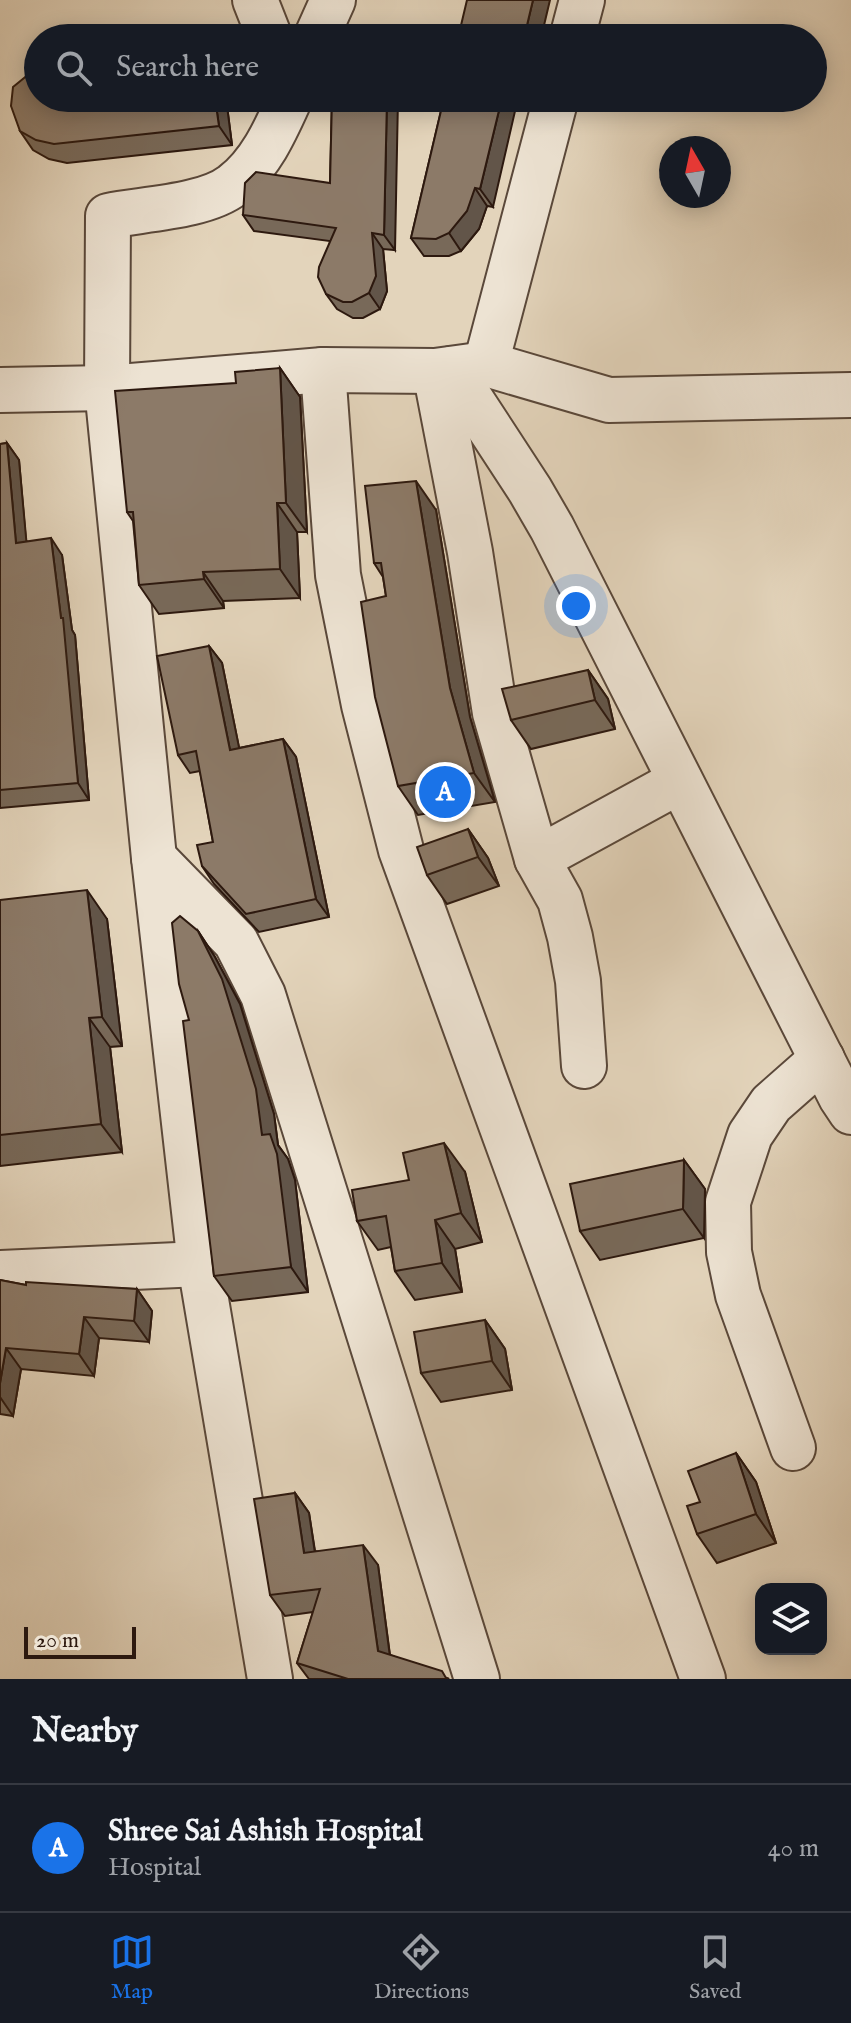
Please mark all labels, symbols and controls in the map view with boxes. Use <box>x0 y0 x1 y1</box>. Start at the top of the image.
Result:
search box <box>24 24 827 112</box>
icon: search <box>52 46 96 90</box>
text: Search here <box>116 49 259 87</box>
north arrow <box>659 136 731 208</box>
your location <box>556 586 596 626</box>
pin: A <box>419 762 471 822</box>
map controls <box>755 1583 827 1655</box>
button: layers <box>755 1583 827 1655</box>
scale bar <box>24 1623 136 1659</box>
text: 20 m <box>36 1627 79 1655</box>
text: Nearby <box>32 1710 138 1753</box>
text: Shree Sai Ashish Hospital <box>108 1813 423 1851</box>
text: A <box>49 1832 67 1865</box>
text: 40 m <box>768 1832 819 1865</box>
text: Hospital <box>108 1851 201 1884</box>
tab: Map <box>110 1930 154 2006</box>
tab: Directions <box>374 1930 469 2006</box>
tab: Saved <box>689 1930 741 2006</box>

